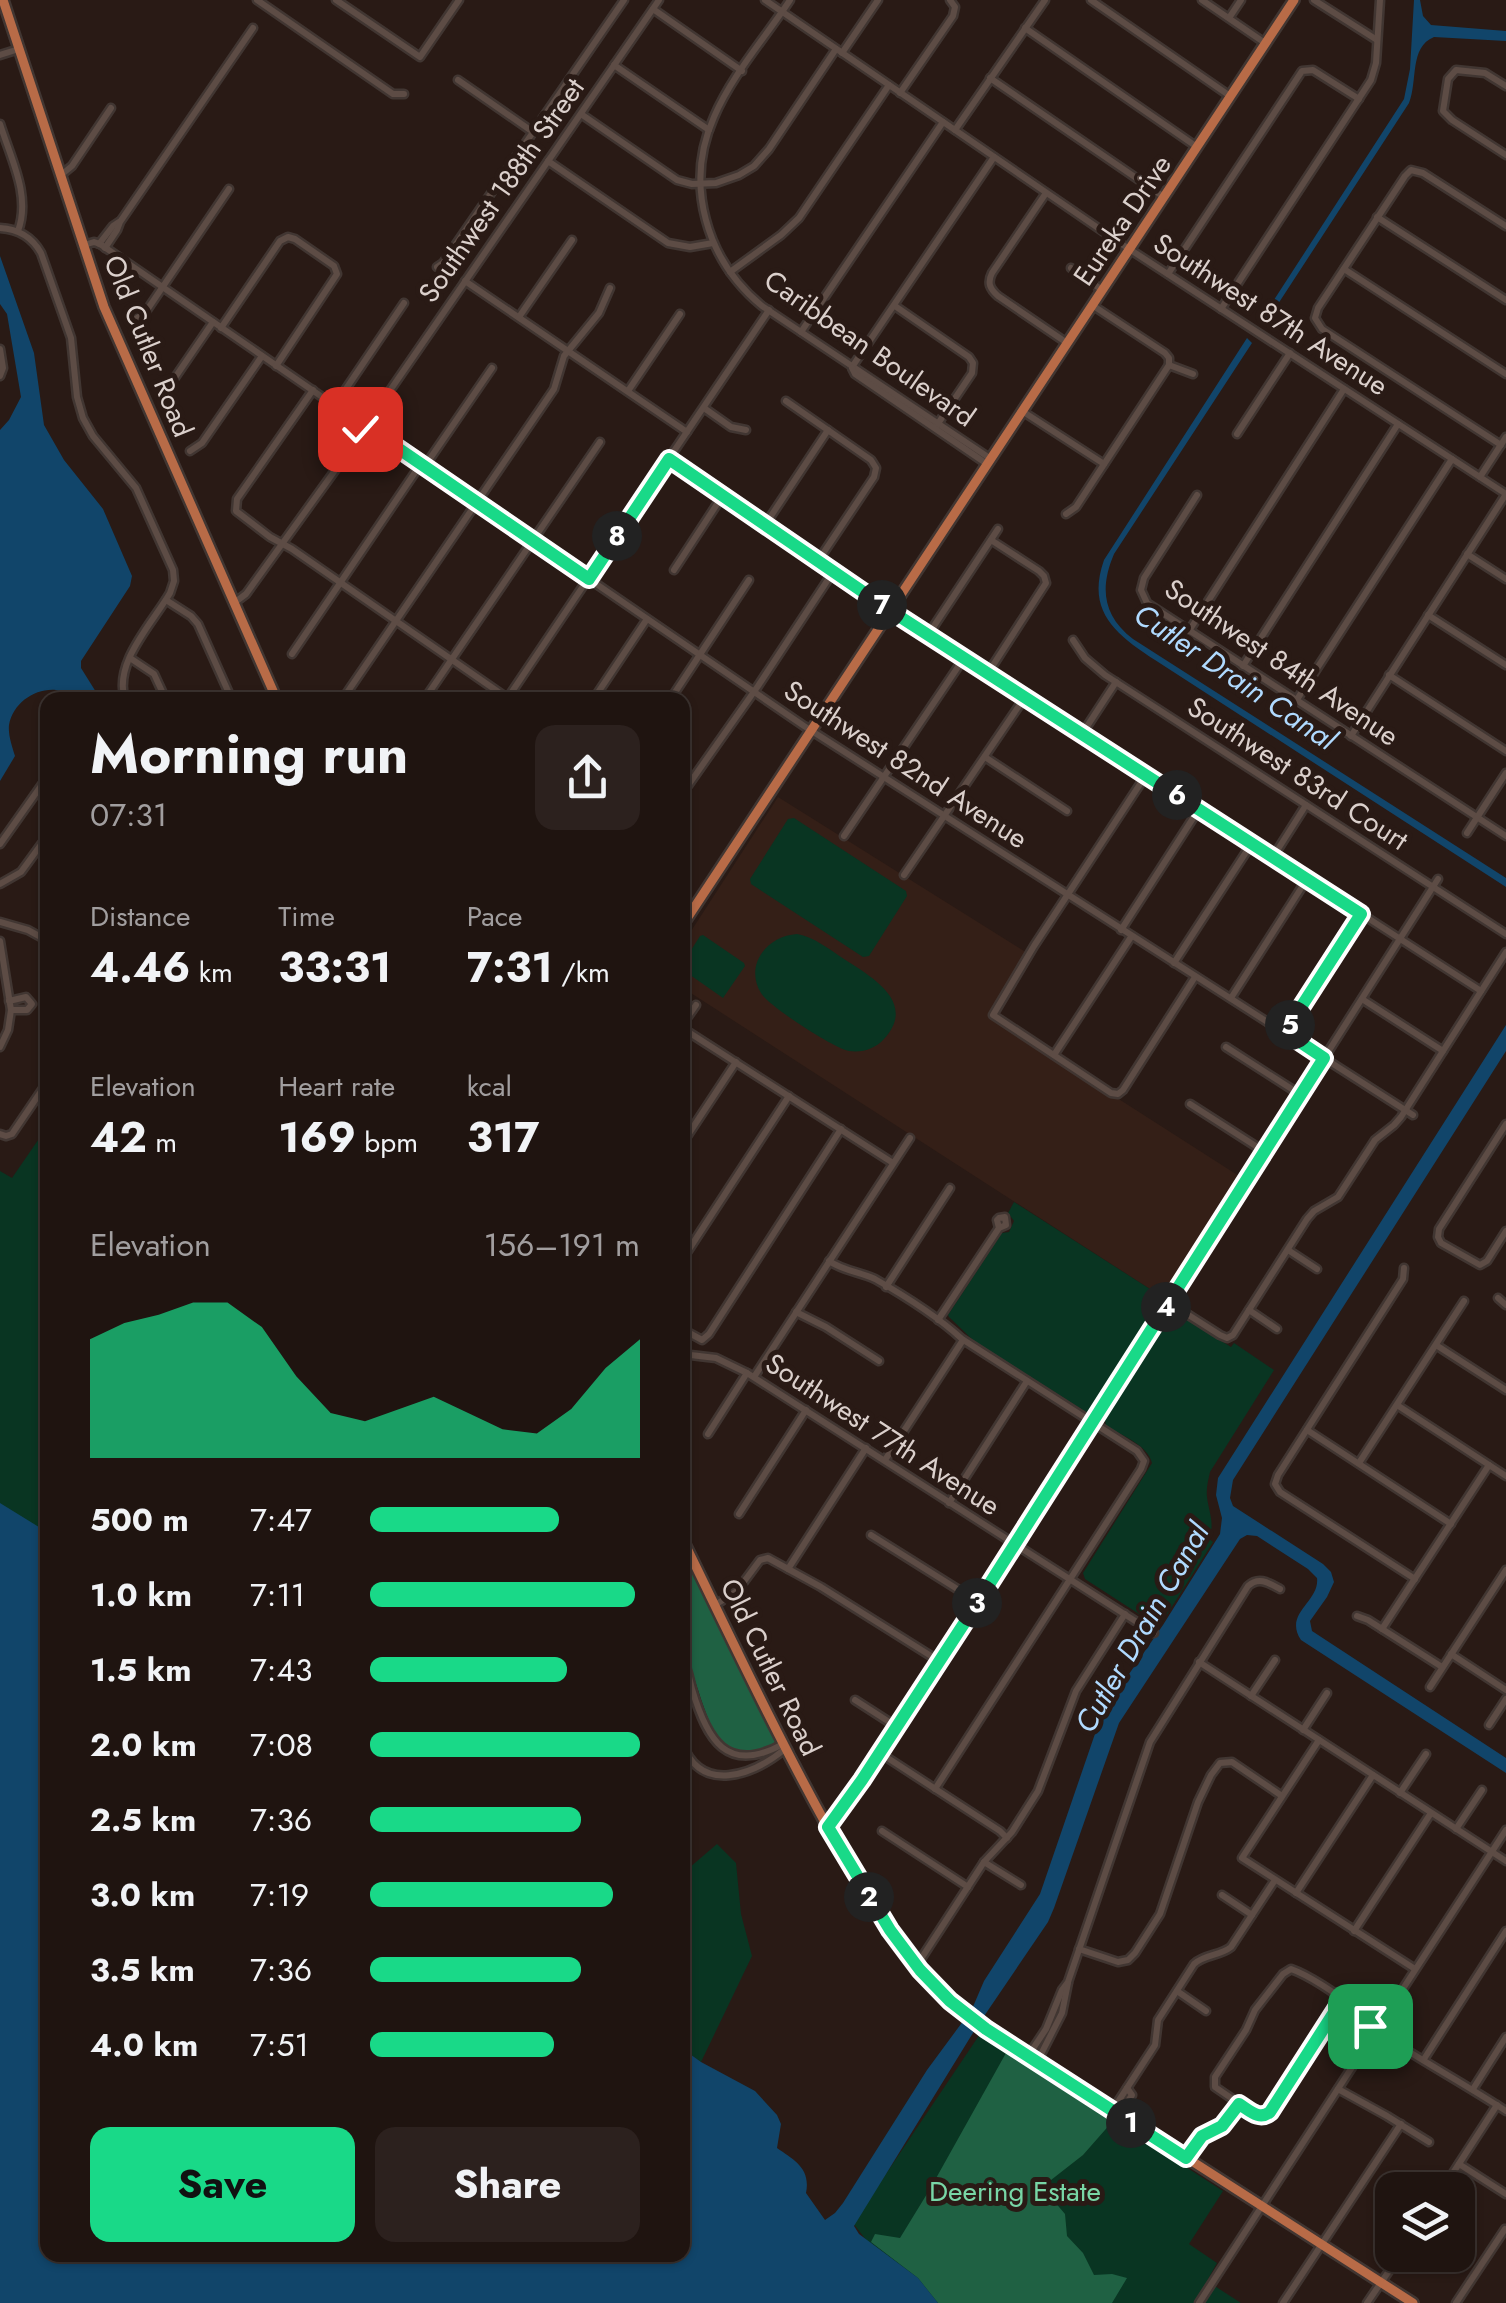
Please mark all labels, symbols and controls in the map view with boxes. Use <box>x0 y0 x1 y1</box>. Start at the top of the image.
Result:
street label: Southwest 188th Street <box>408 69 595 311</box>
street label: Eureka Drive <box>1063 147 1181 294</box>
street label: Southwest 87th Avenue <box>1145 223 1396 406</box>
street label: Old Cutler Road <box>93 249 204 443</box>
street label: Caribbean Boulevard <box>756 260 984 437</box>
pin <box>318 387 403 472</box>
icon: check <box>333 402 388 457</box>
pin: 8 <box>592 511 642 561</box>
text: 8 <box>608 515 626 556</box>
street label: Southwest 84th Avenue <box>1156 569 1407 756</box>
pin: 7 <box>857 580 907 630</box>
text: 7 <box>874 584 890 625</box>
water label: Cutler Drain Canal <box>1125 593 1346 761</box>
street label: Southwest 82nd Avenue <box>776 670 1036 859</box>
street label: Southwest 83rd Court <box>1179 686 1417 861</box>
text: Morning run <box>90 714 408 794</box>
button: share <box>535 725 640 830</box>
pin: 6 <box>1152 770 1202 820</box>
text: 6 <box>1168 774 1186 815</box>
text: 07:31 <box>90 792 167 838</box>
text: Distance <box>90 896 190 937</box>
text: Time <box>278 896 335 937</box>
text: Pace <box>467 896 522 937</box>
text: 4.46 <box>90 937 190 998</box>
text: 33:31 <box>278 937 391 998</box>
text: 7:31 <box>467 937 553 998</box>
text: km <box>190 952 233 993</box>
text: /km <box>553 952 610 993</box>
pin: 5 <box>1265 1000 1315 1050</box>
text: 5 <box>1281 1004 1299 1045</box>
text: Elevation <box>90 1066 196 1107</box>
text: Heart rate <box>278 1066 395 1107</box>
text: kcal <box>467 1066 512 1107</box>
text: 42 <box>90 1107 147 1168</box>
text: 169 <box>278 1107 356 1168</box>
text: 317 <box>467 1107 539 1168</box>
text: m <box>147 1122 177 1163</box>
text: bpm <box>356 1122 418 1163</box>
text: Elevation <box>90 1222 211 1268</box>
text: 156–191 m <box>484 1222 640 1268</box>
pin: 4 <box>1141 1282 1191 1332</box>
text: 4 <box>1156 1286 1176 1327</box>
street label: Southwest 77th Avenue <box>757 1343 1008 1526</box>
text: 500 m <box>90 1497 189 1543</box>
text: 7:47 <box>250 1497 312 1543</box>
water label: Cutler Drain Canal <box>1064 1514 1220 1741</box>
text: 1.0 km <box>90 1572 192 1618</box>
text: 7:11 <box>250 1572 305 1618</box>
street label: Old Cutler Road <box>710 1572 831 1763</box>
pin: 3 <box>952 1578 1002 1628</box>
text: 3 <box>968 1582 986 1623</box>
text: 1.5 km <box>90 1647 192 1693</box>
text: 7:43 <box>250 1647 313 1693</box>
text: 2.0 km <box>90 1722 197 1768</box>
text: 7:08 <box>250 1722 313 1768</box>
text: 2.5 km <box>90 1797 196 1843</box>
text: 7:36 <box>250 1797 312 1843</box>
text: 3.0 km <box>90 1872 195 1918</box>
text: 7:19 <box>250 1872 309 1918</box>
pin: 2 <box>844 1872 894 1922</box>
text: 2 <box>860 1876 878 1917</box>
text: 3.5 km <box>90 1947 195 1993</box>
text: 7:36 <box>250 1947 312 1993</box>
pin <box>1328 1984 1413 2069</box>
icon: arrive <box>1343 1999 1398 2054</box>
text: 4.0 km <box>90 2022 198 2068</box>
text: 7:51 <box>250 2022 309 2068</box>
pin: 1 <box>1106 2098 1156 2148</box>
text: 1 <box>1124 2102 1138 2143</box>
button: Save <box>90 2127 355 2242</box>
button: Share <box>375 2127 640 2242</box>
park label: Deering Estate <box>929 2171 1101 2212</box>
map controls <box>1375 2172 1475 2272</box>
button: layers <box>1375 2172 1475 2272</box>

